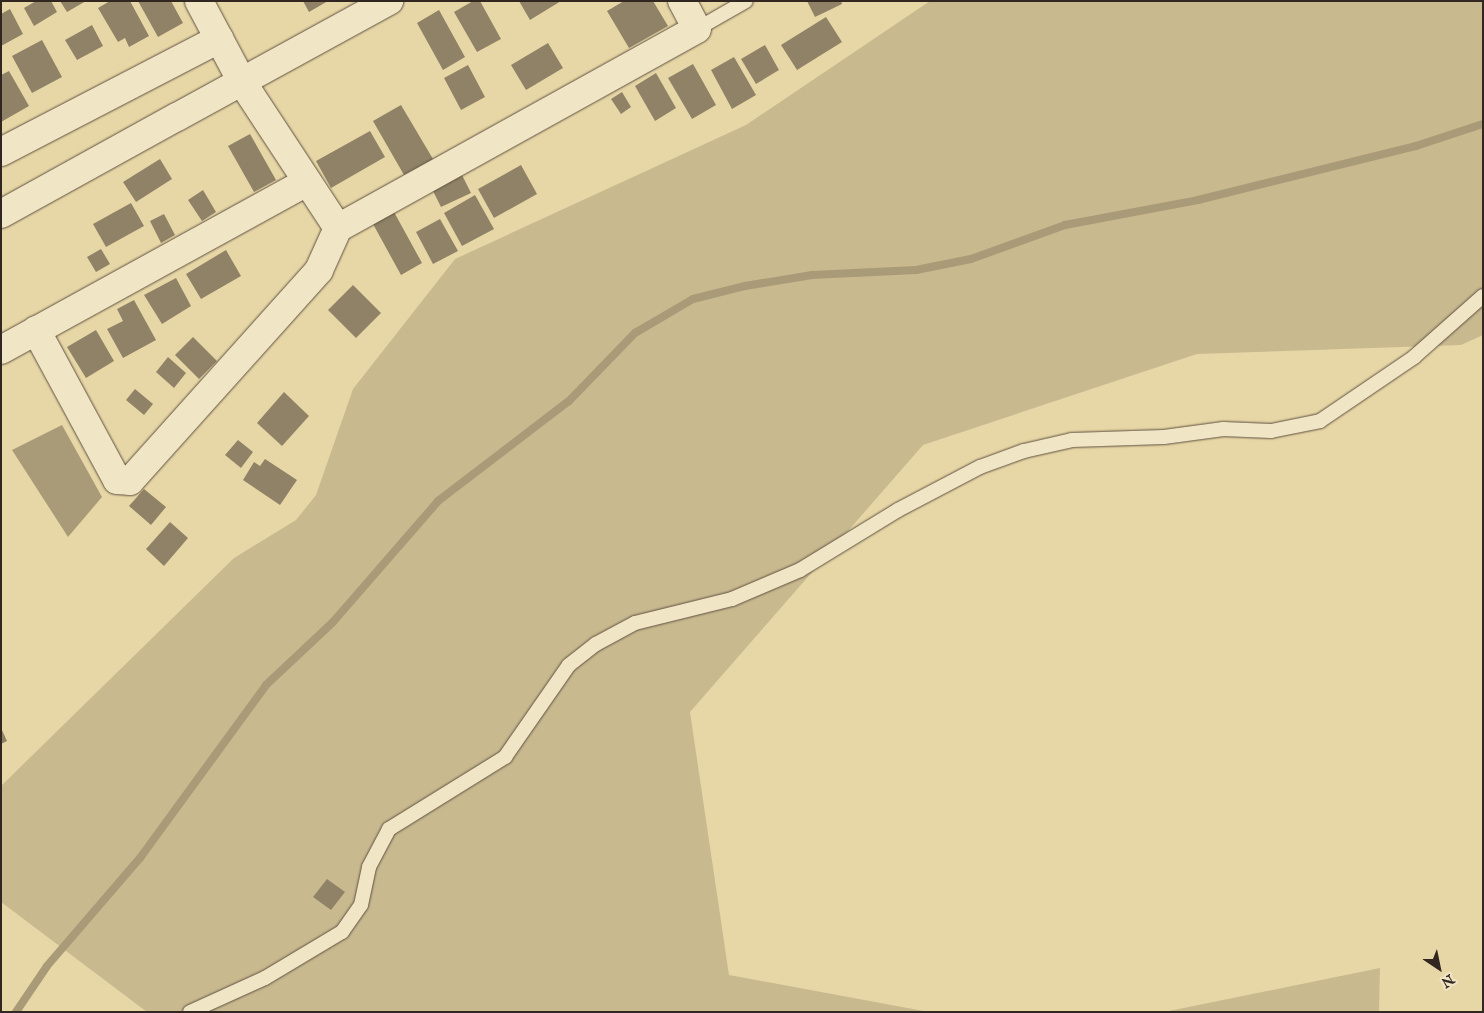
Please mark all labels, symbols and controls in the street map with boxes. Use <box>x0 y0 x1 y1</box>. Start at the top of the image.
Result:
north arrow <box>1414 943 1464 993</box>
text: N <box>1437 970 1457 991</box>

